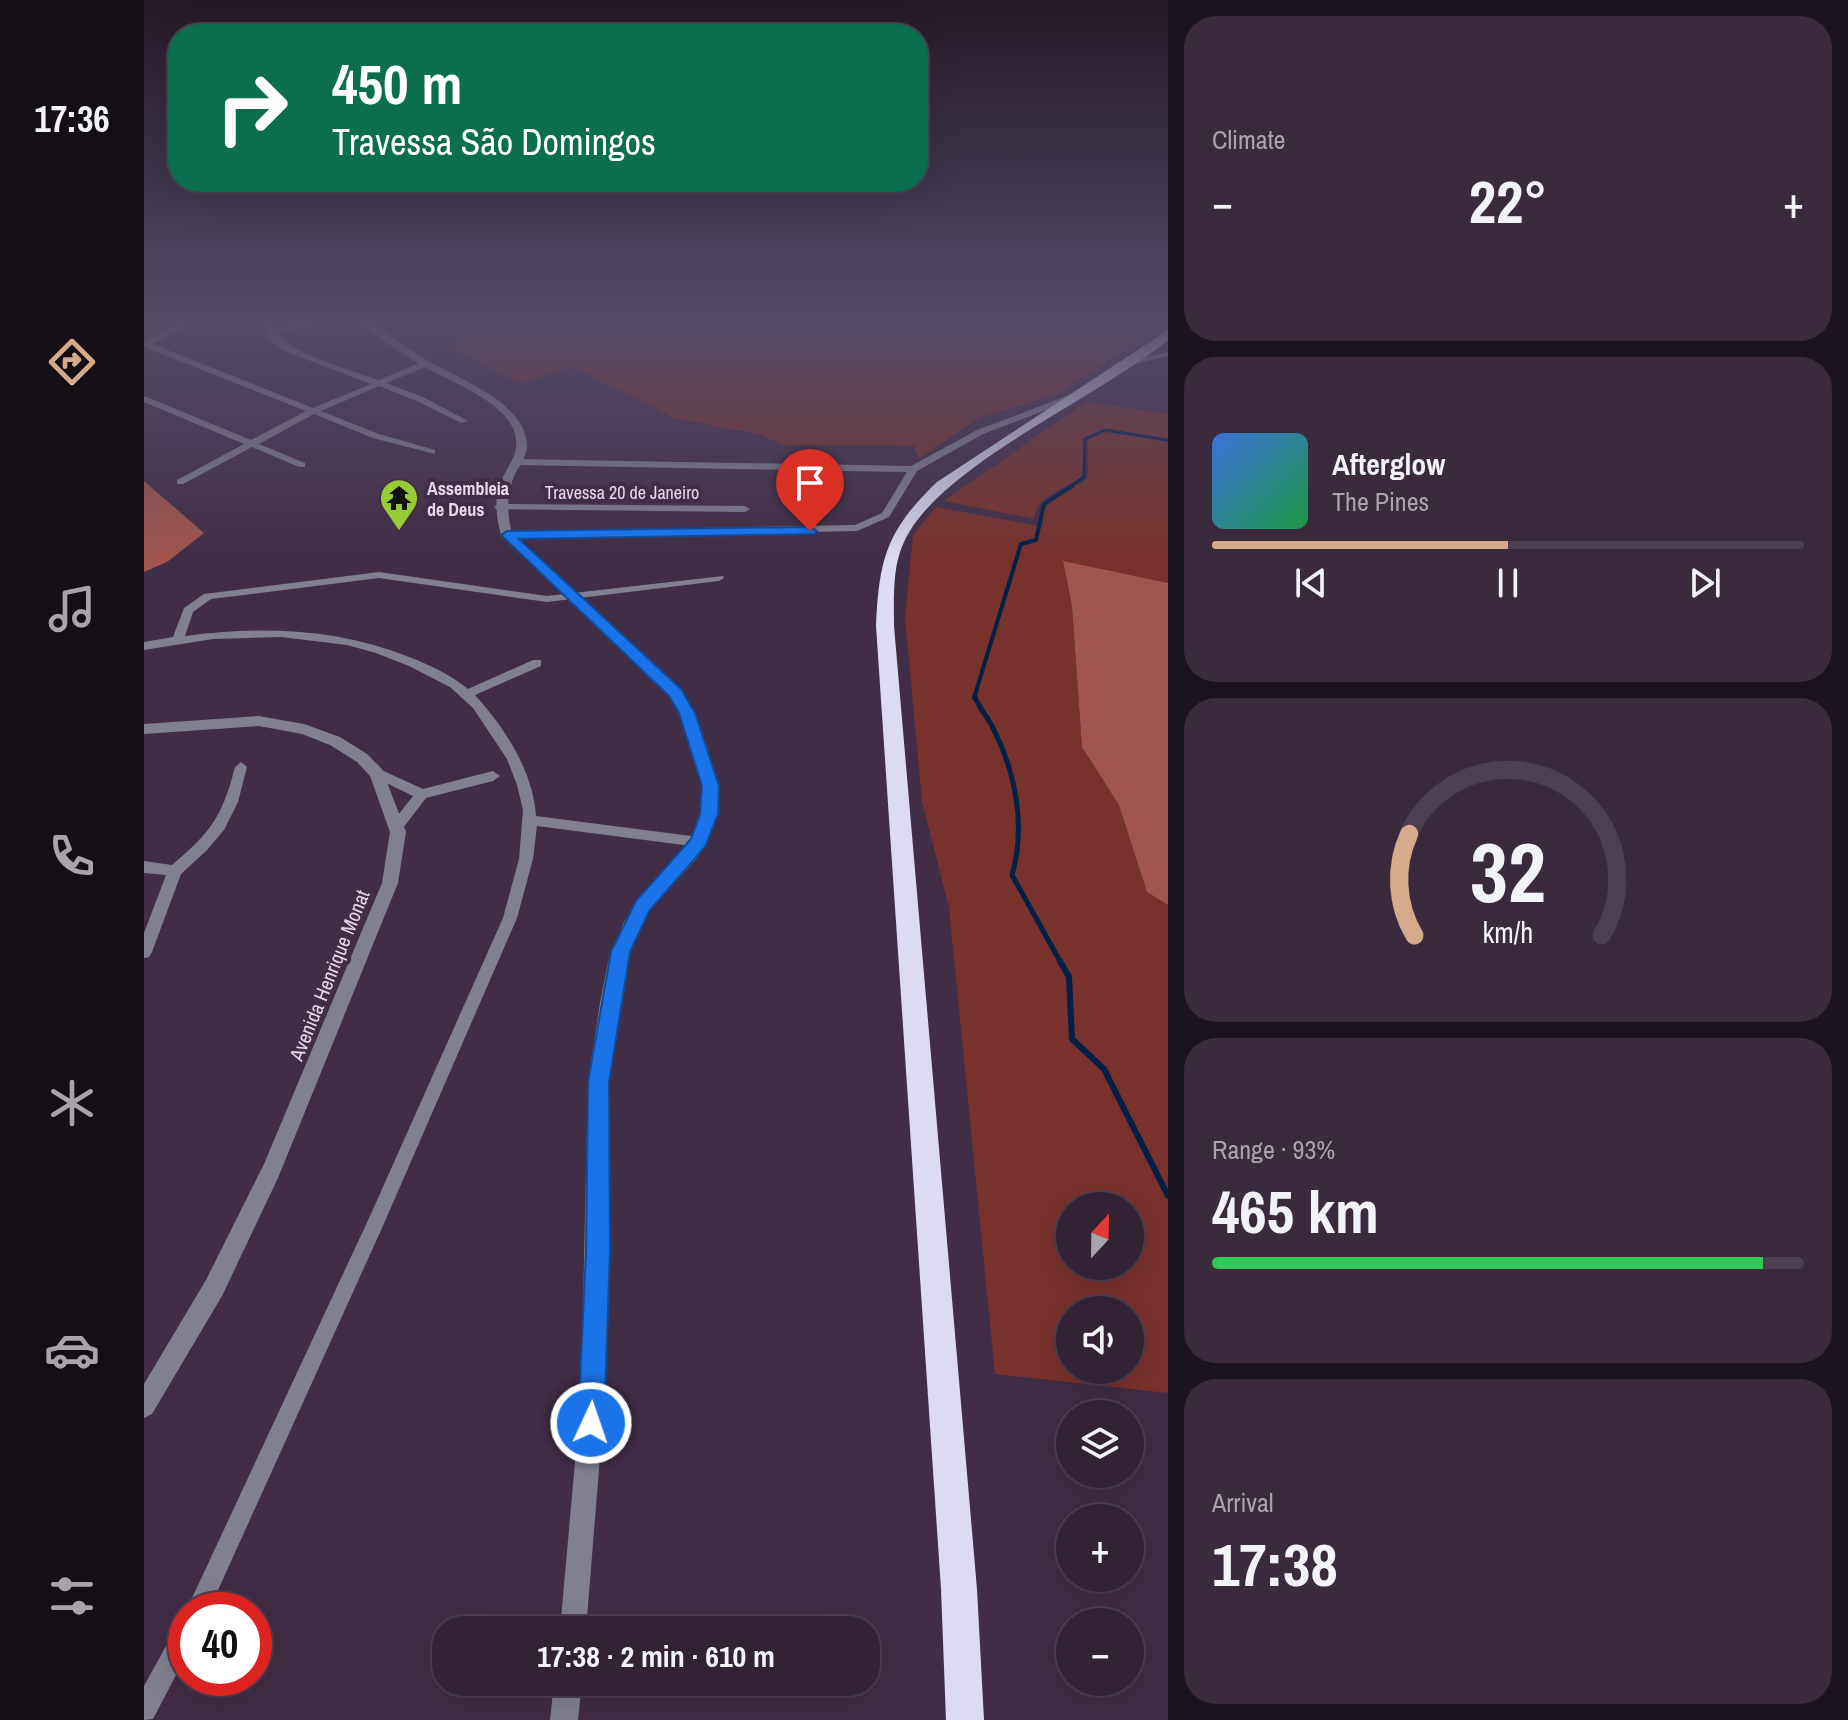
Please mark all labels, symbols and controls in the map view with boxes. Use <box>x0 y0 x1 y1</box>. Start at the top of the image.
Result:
text: 450 m <box>332 46 462 121</box>
icon: right <box>200 56 304 160</box>
text: 17:36 <box>34 95 110 143</box>
text: Travessa São Domingos <box>332 118 656 166</box>
text: Climate <box>1212 122 1285 157</box>
text: 22° <box>1469 161 1547 242</box>
text: − <box>1212 172 1233 232</box>
text: + <box>1783 172 1804 232</box>
icon: directions <box>44 334 100 390</box>
text: Afterglow <box>1332 444 1445 484</box>
pin <box>776 449 844 531</box>
icon: arrive <box>788 461 832 505</box>
place label: Assembleia de Deus <box>427 476 510 522</box>
temple icon: Assembleia de Deus <box>378 477 420 532</box>
street label: Travessa 20 de Janeiro <box>545 480 699 505</box>
text: The Pines <box>1332 484 1429 519</box>
icon: previous <box>1289 561 1333 605</box>
icon: pause <box>1486 561 1530 605</box>
icon: next <box>1683 561 1727 605</box>
icon: music <box>44 581 100 637</box>
text: 32 <box>1470 816 1546 928</box>
icon: phone <box>44 828 100 884</box>
street label: Avenida Henrique Monat <box>282 885 376 1065</box>
text: km/h <box>1483 913 1533 952</box>
icon: climate <box>44 1075 100 1131</box>
text: Range · 93% <box>1212 1132 1335 1167</box>
text: 465 km <box>1212 1171 1379 1252</box>
north arrow <box>1056 1192 1144 1280</box>
map controls <box>1056 1192 1144 1696</box>
button: sound <box>1056 1296 1144 1384</box>
icon: car <box>44 1322 100 1378</box>
position arrow <box>549 1381 633 1465</box>
button: layers <box>1056 1400 1144 1488</box>
text: Arrival <box>1212 1485 1274 1520</box>
button: + <box>1056 1504 1144 1592</box>
text: 17:38 <box>1212 1524 1338 1605</box>
icon: filters <box>44 1568 100 1624</box>
speed limit sign: 40 <box>168 1592 272 1696</box>
button: − <box>1056 1608 1144 1696</box>
text: 17:38 · 2 min · 610 m <box>537 1636 775 1676</box>

